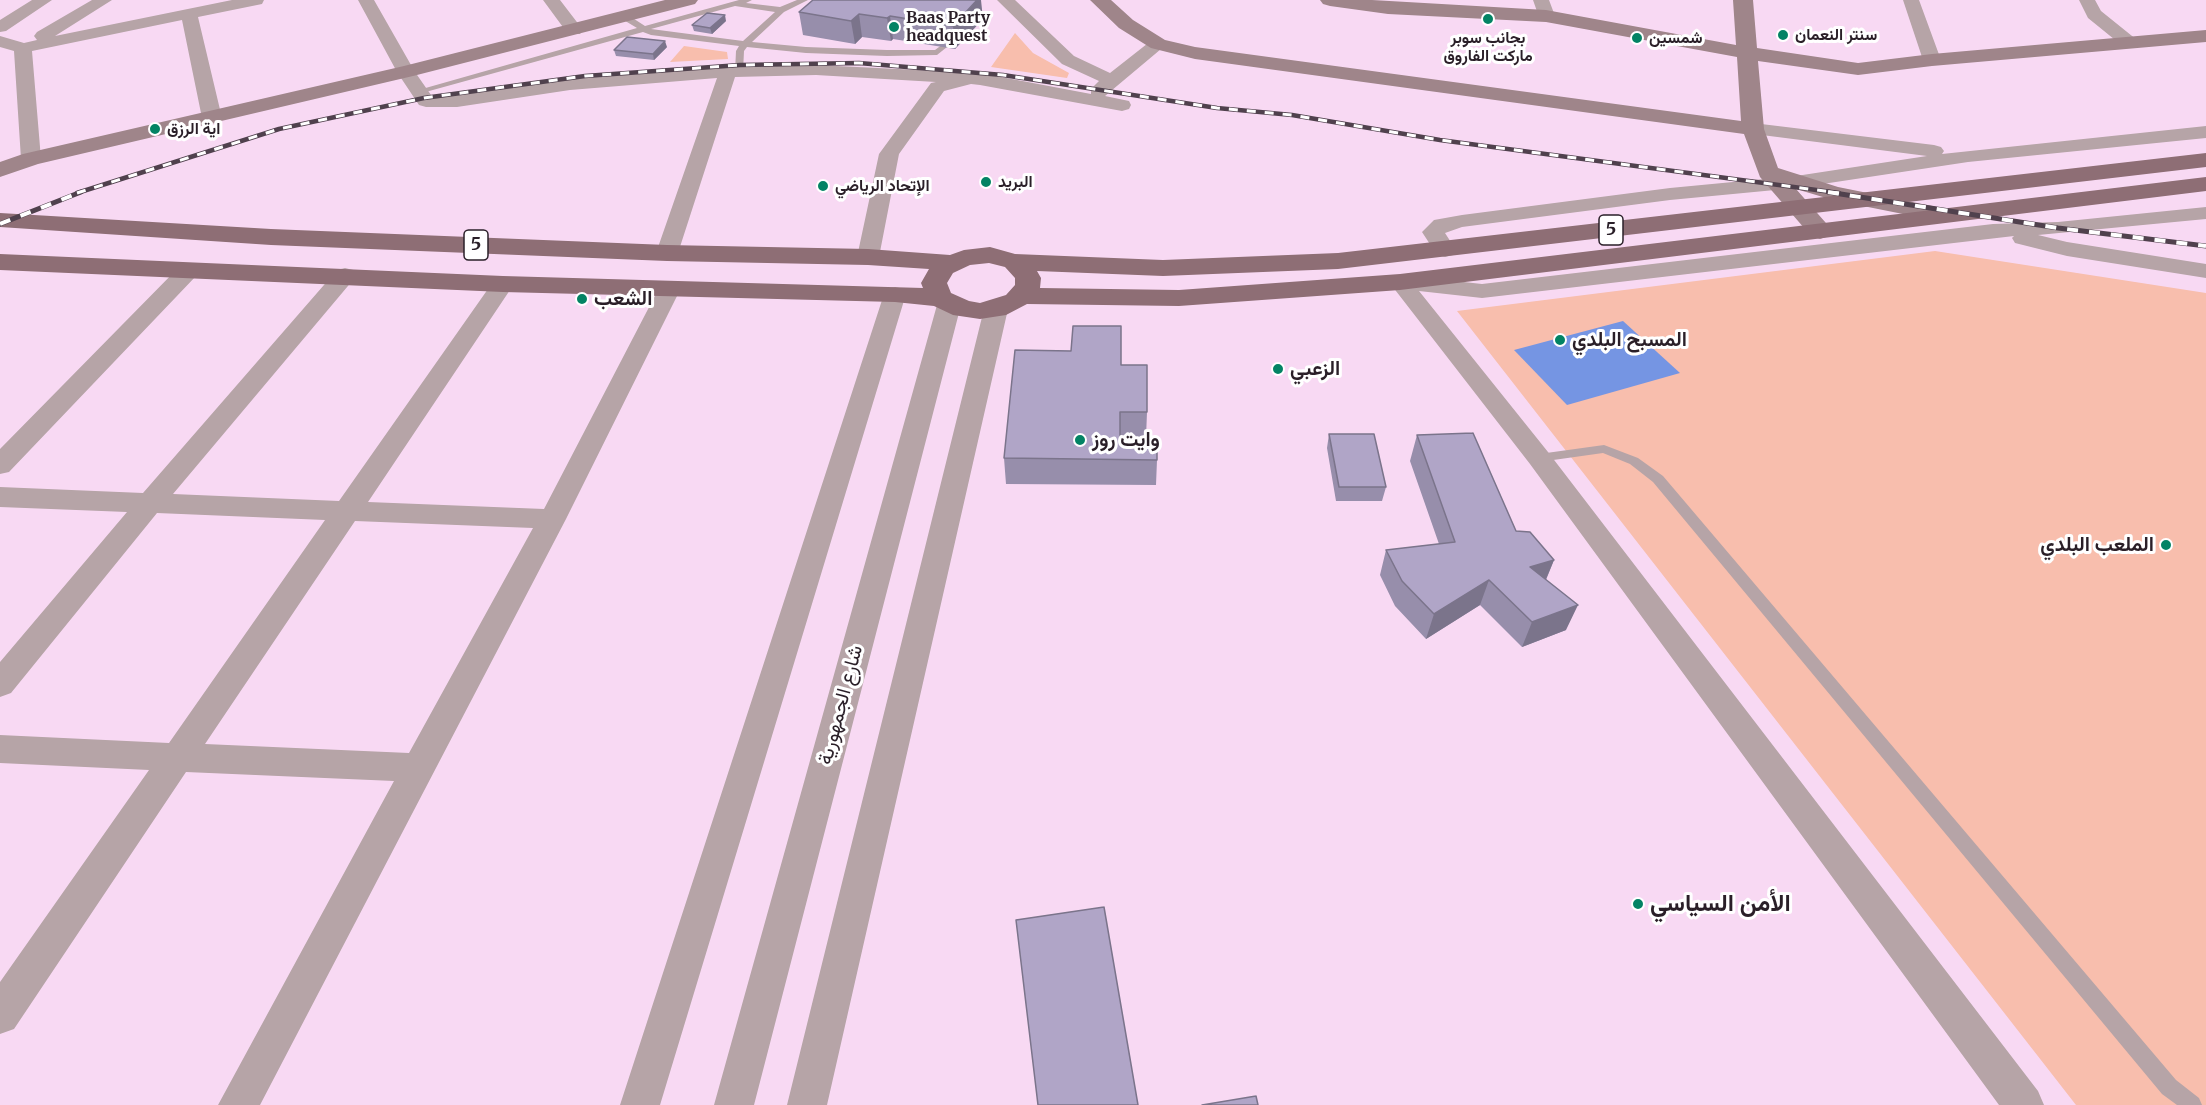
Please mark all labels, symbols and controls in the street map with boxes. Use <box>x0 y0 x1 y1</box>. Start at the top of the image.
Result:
place label: Baas Party headquest <box>906 8 990 46</box>
marker: بجانب سوبر ماركت الفاروق <box>1481 12 1495 26</box>
marker: Baas Party headquest <box>887 20 901 34</box>
place label: سنتر النعمان <box>1795 25 1877 45</box>
place label: بجانب سوبر ماركت الفاروق <box>1443 28 1533 66</box>
place label: شمسين <box>1649 28 1703 48</box>
marker: سنتر النعمان <box>1776 28 1790 42</box>
marker: شمسين <box>1630 31 1644 45</box>
place label: اية الرزق <box>167 119 220 139</box>
marker: اية الرزق <box>148 122 162 136</box>
place label: البريد <box>998 172 1033 192</box>
marker: البريد <box>979 175 993 189</box>
place label: الإتحاد الرياضي <box>835 176 930 196</box>
marker: الإتحاد الرياضي <box>816 179 830 193</box>
road number: 5 <box>1599 215 1623 245</box>
road number: 5 <box>464 230 488 260</box>
place label: الشعب <box>594 287 652 311</box>
marker: الشعب <box>575 292 589 306</box>
place label: المسبح البلدي <box>1572 328 1687 352</box>
marker: المسبح البلدي <box>1553 333 1567 347</box>
place label: الزعبي <box>1290 357 1340 381</box>
marker: الزعبي <box>1271 362 1285 376</box>
place label: وايت روز <box>1092 428 1160 452</box>
marker: وايت روز <box>1073 433 1087 447</box>
place label: الملعب البلدي <box>2040 533 2154 557</box>
marker: الملعب البلدي <box>2159 538 2173 552</box>
street label: شارع الجمهورية <box>814 643 868 767</box>
place label: الأمن السياسي <box>1650 890 1791 918</box>
marker: الأمن السياسي <box>1631 897 1645 911</box>

